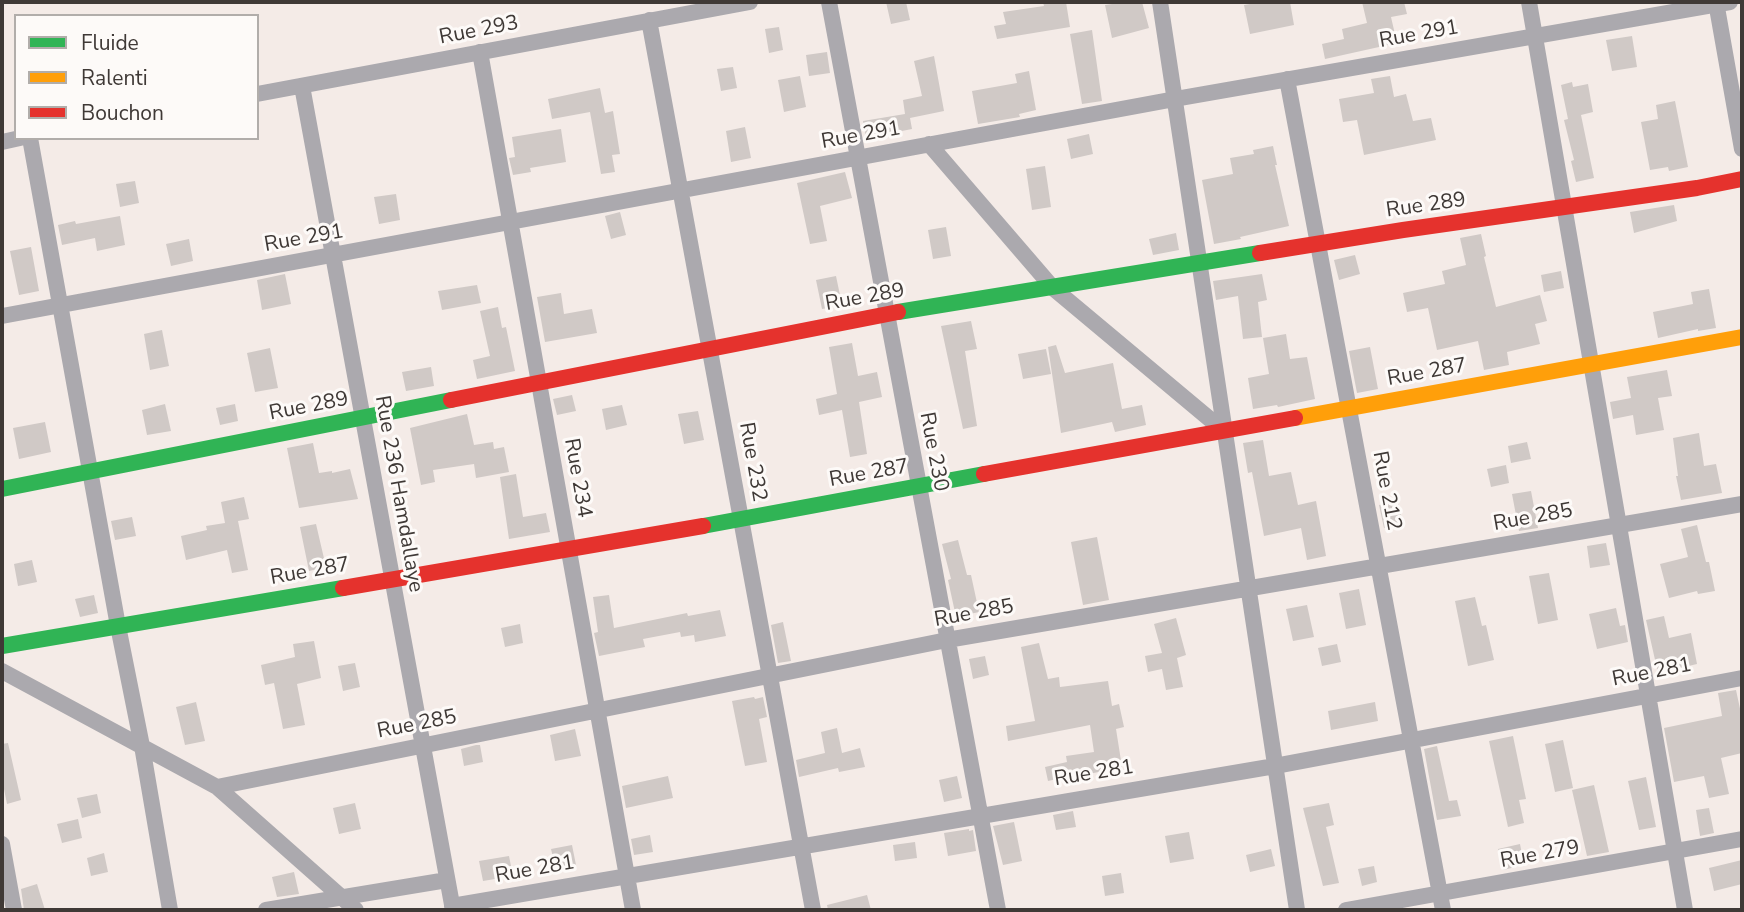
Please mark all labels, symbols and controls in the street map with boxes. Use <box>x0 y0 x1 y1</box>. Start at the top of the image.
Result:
street label: Rue 293 <box>437 11 521 51</box>
legend <box>14 14 259 140</box>
street label: Rue 291 <box>1377 16 1461 54</box>
text: Fluide <box>81 29 139 57</box>
text: Ralenti <box>81 64 148 92</box>
text: Bouchon <box>81 99 164 127</box>
street label: Rue 291 <box>819 117 903 155</box>
street label: Rue 289 <box>1385 188 1467 224</box>
street label: Rue 291 <box>262 220 346 258</box>
street label: Rue 289 <box>823 279 907 317</box>
street label: Rue 287 <box>1385 354 1469 392</box>
street label: Rue 289 <box>267 387 351 427</box>
street label: Rue 236 Hamdallaye <box>368 394 428 594</box>
street label: Rue 230 <box>913 410 953 494</box>
street label: Rue 232 <box>733 420 771 504</box>
street label: Rue 234 <box>558 436 596 520</box>
street label: Rue 212 <box>1366 449 1406 533</box>
street label: Rue 287 <box>827 455 911 493</box>
street label: Rue 285 <box>1491 499 1575 537</box>
street label: Rue 287 <box>268 553 352 591</box>
street label: Rue 285 <box>932 595 1016 633</box>
street label: Rue 281 <box>1610 653 1694 693</box>
street label: Rue 285 <box>375 705 459 745</box>
street label: Rue 281 <box>1052 755 1136 793</box>
street label: Rue 279 <box>1498 836 1582 874</box>
street label: Rue 281 <box>493 851 577 889</box>

